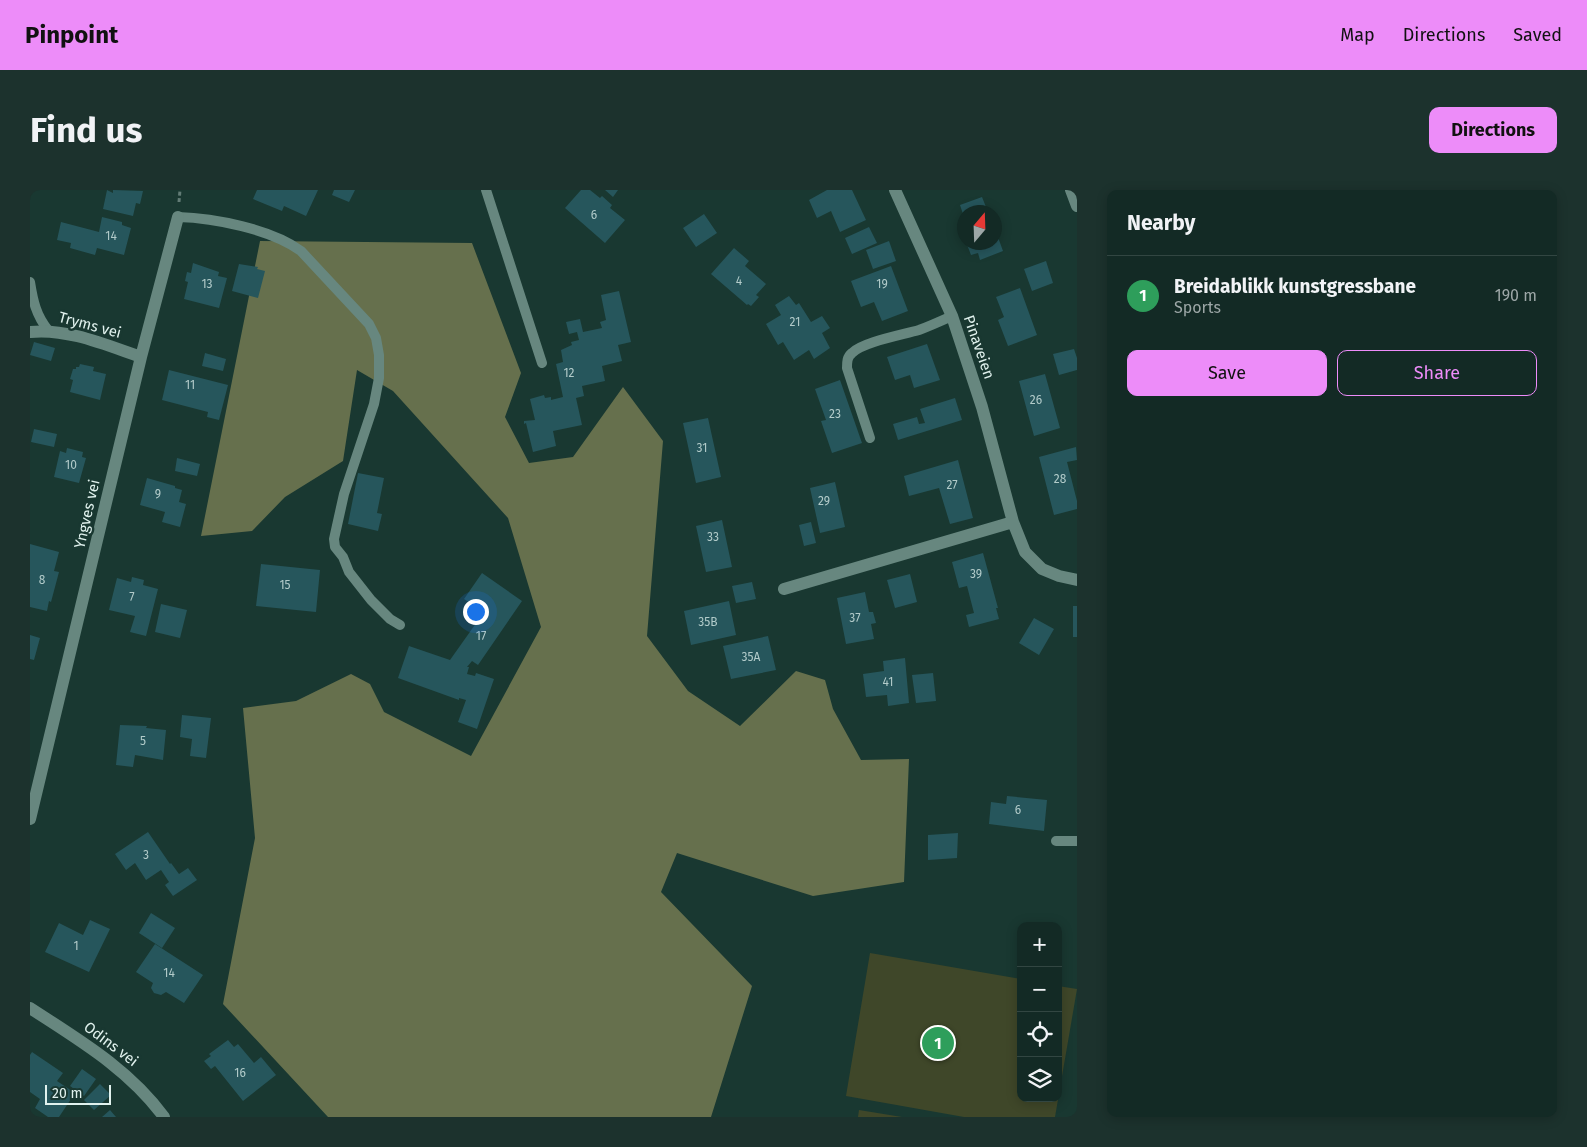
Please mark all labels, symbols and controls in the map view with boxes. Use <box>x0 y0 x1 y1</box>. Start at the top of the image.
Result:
text: Pinpoint <box>25 21 118 49</box>
text: Map <box>1340 24 1375 46</box>
text: Directions <box>1403 24 1485 46</box>
text: Saved <box>1513 24 1562 46</box>
button: Directions <box>1429 107 1557 153</box>
text: Find us <box>30 109 142 151</box>
north arrow <box>957 205 1002 250</box>
house number: 6 <box>591 208 597 222</box>
text: Nearby <box>1127 210 1195 236</box>
house number: 14 <box>105 229 117 243</box>
house number: 4 <box>736 274 743 288</box>
text: Breidablikk kunstgressbane <box>1174 275 1416 298</box>
house number: 13 <box>201 277 213 291</box>
house number: 19 <box>876 277 888 291</box>
text: 1 <box>1139 286 1147 305</box>
text: 190 m <box>1495 286 1537 305</box>
text: Sports <box>1174 298 1221 317</box>
street label: Tryms vei <box>57 308 123 342</box>
street label: Pinaveien <box>960 313 998 381</box>
house number: 21 <box>790 315 800 329</box>
button: Save <box>1127 350 1327 396</box>
button: Share <box>1337 350 1537 396</box>
house number: 12 <box>563 366 575 380</box>
house number: 11 <box>185 378 195 392</box>
house number: 26 <box>1030 393 1042 407</box>
house number: 23 <box>829 407 841 421</box>
house number: 31 <box>697 441 707 455</box>
house number: 10 <box>65 458 77 472</box>
house number: 28 <box>1054 472 1067 486</box>
street label: Yngves vei <box>70 478 104 550</box>
house number: 27 <box>946 478 958 492</box>
house number: 9 <box>155 487 161 501</box>
house number: 29 <box>818 494 830 508</box>
house number: 33 <box>707 530 719 544</box>
house number: 39 <box>970 567 982 581</box>
house number: 8 <box>39 573 46 587</box>
house number: 15 <box>279 578 291 592</box>
house number: 7 <box>129 590 135 604</box>
your location <box>463 599 489 625</box>
house number: 37 <box>849 611 861 625</box>
house number: 35B <box>698 615 718 629</box>
house number: 17 <box>476 629 486 643</box>
house number: 35A <box>742 650 761 664</box>
house number: 41 <box>883 675 893 689</box>
house number: 5 <box>140 734 146 748</box>
house number: 6 <box>1015 803 1021 817</box>
house number: 3 <box>143 848 149 862</box>
map controls <box>1017 922 1062 1102</box>
button: + <box>1017 922 1062 967</box>
house number: 1 <box>73 939 79 953</box>
house number: 14 <box>163 966 175 980</box>
button: − <box>1017 967 1062 1012</box>
button: locate <box>1017 1012 1062 1057</box>
street label: Odins vei <box>80 1018 142 1070</box>
pin: 1 <box>922 1024 954 1062</box>
button: layers <box>1017 1057 1062 1102</box>
house number: 16 <box>234 1066 246 1080</box>
scale bar <box>45 1082 111 1105</box>
text: 20 m <box>52 1085 82 1102</box>

